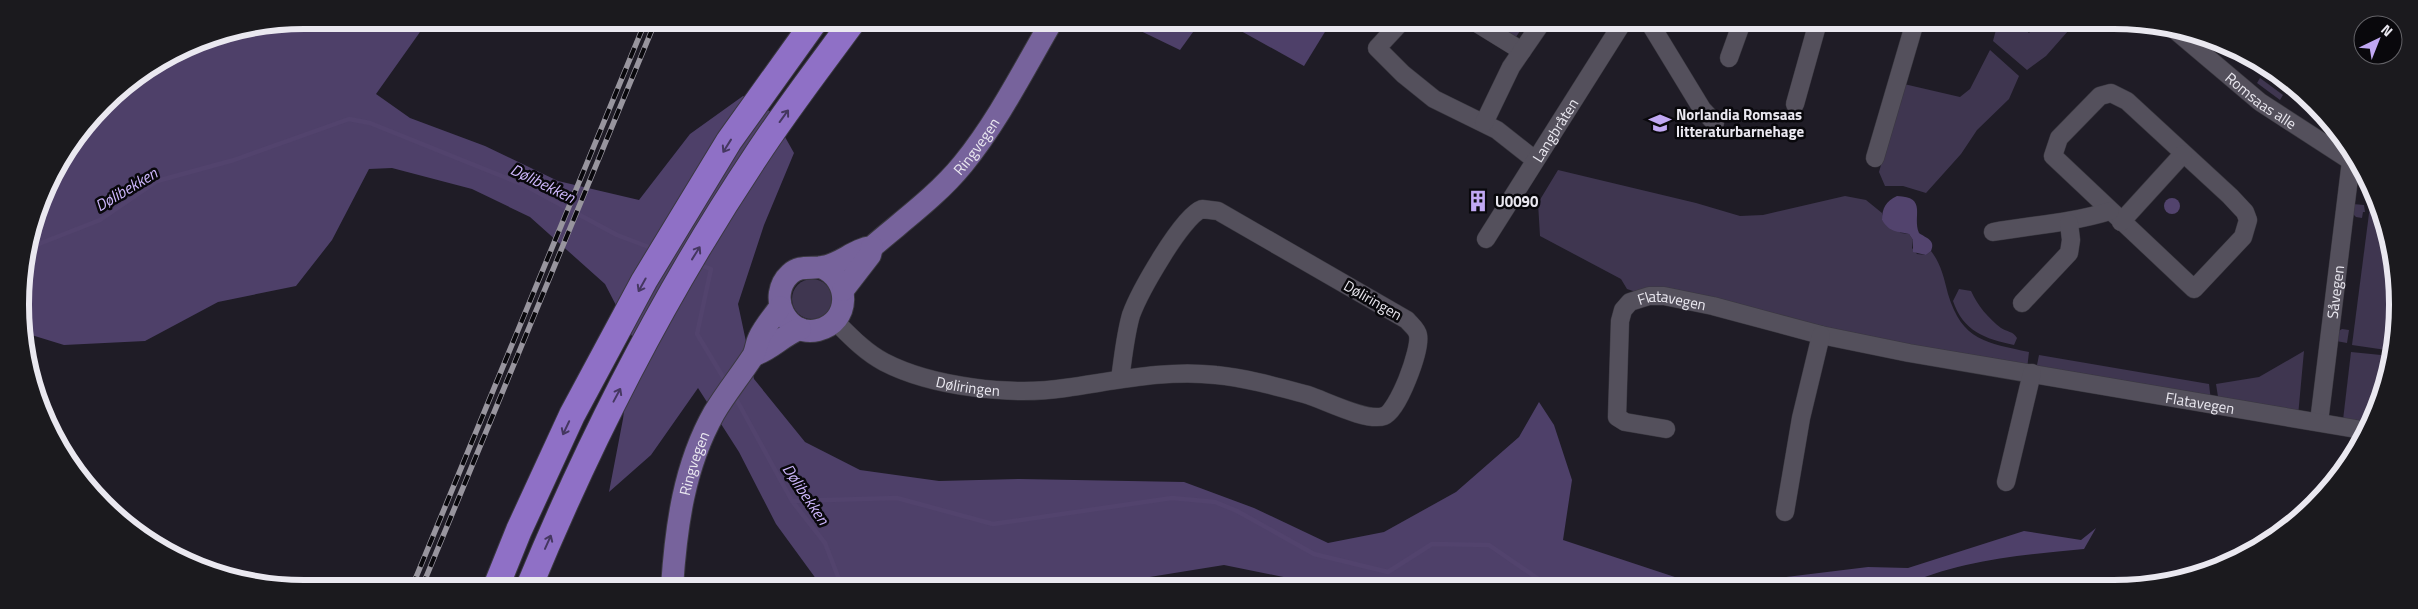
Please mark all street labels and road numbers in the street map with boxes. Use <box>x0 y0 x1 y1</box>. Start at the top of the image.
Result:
street label: Romsaas alle <box>2221 66 2301 134</box>
street label: Langbråten <box>1526 93 1584 167</box>
street label: Ringvegen <box>947 113 1005 180</box>
street label: Såvegen <box>2320 264 2350 320</box>
street label: Døliringen <box>1339 274 1407 326</box>
street label: Flatavegen <box>1634 284 1708 316</box>
street label: Døliringen <box>934 369 1001 402</box>
street label: Flatavegen <box>2164 385 2236 420</box>
street label: Ringvegen <box>673 427 715 498</box>

